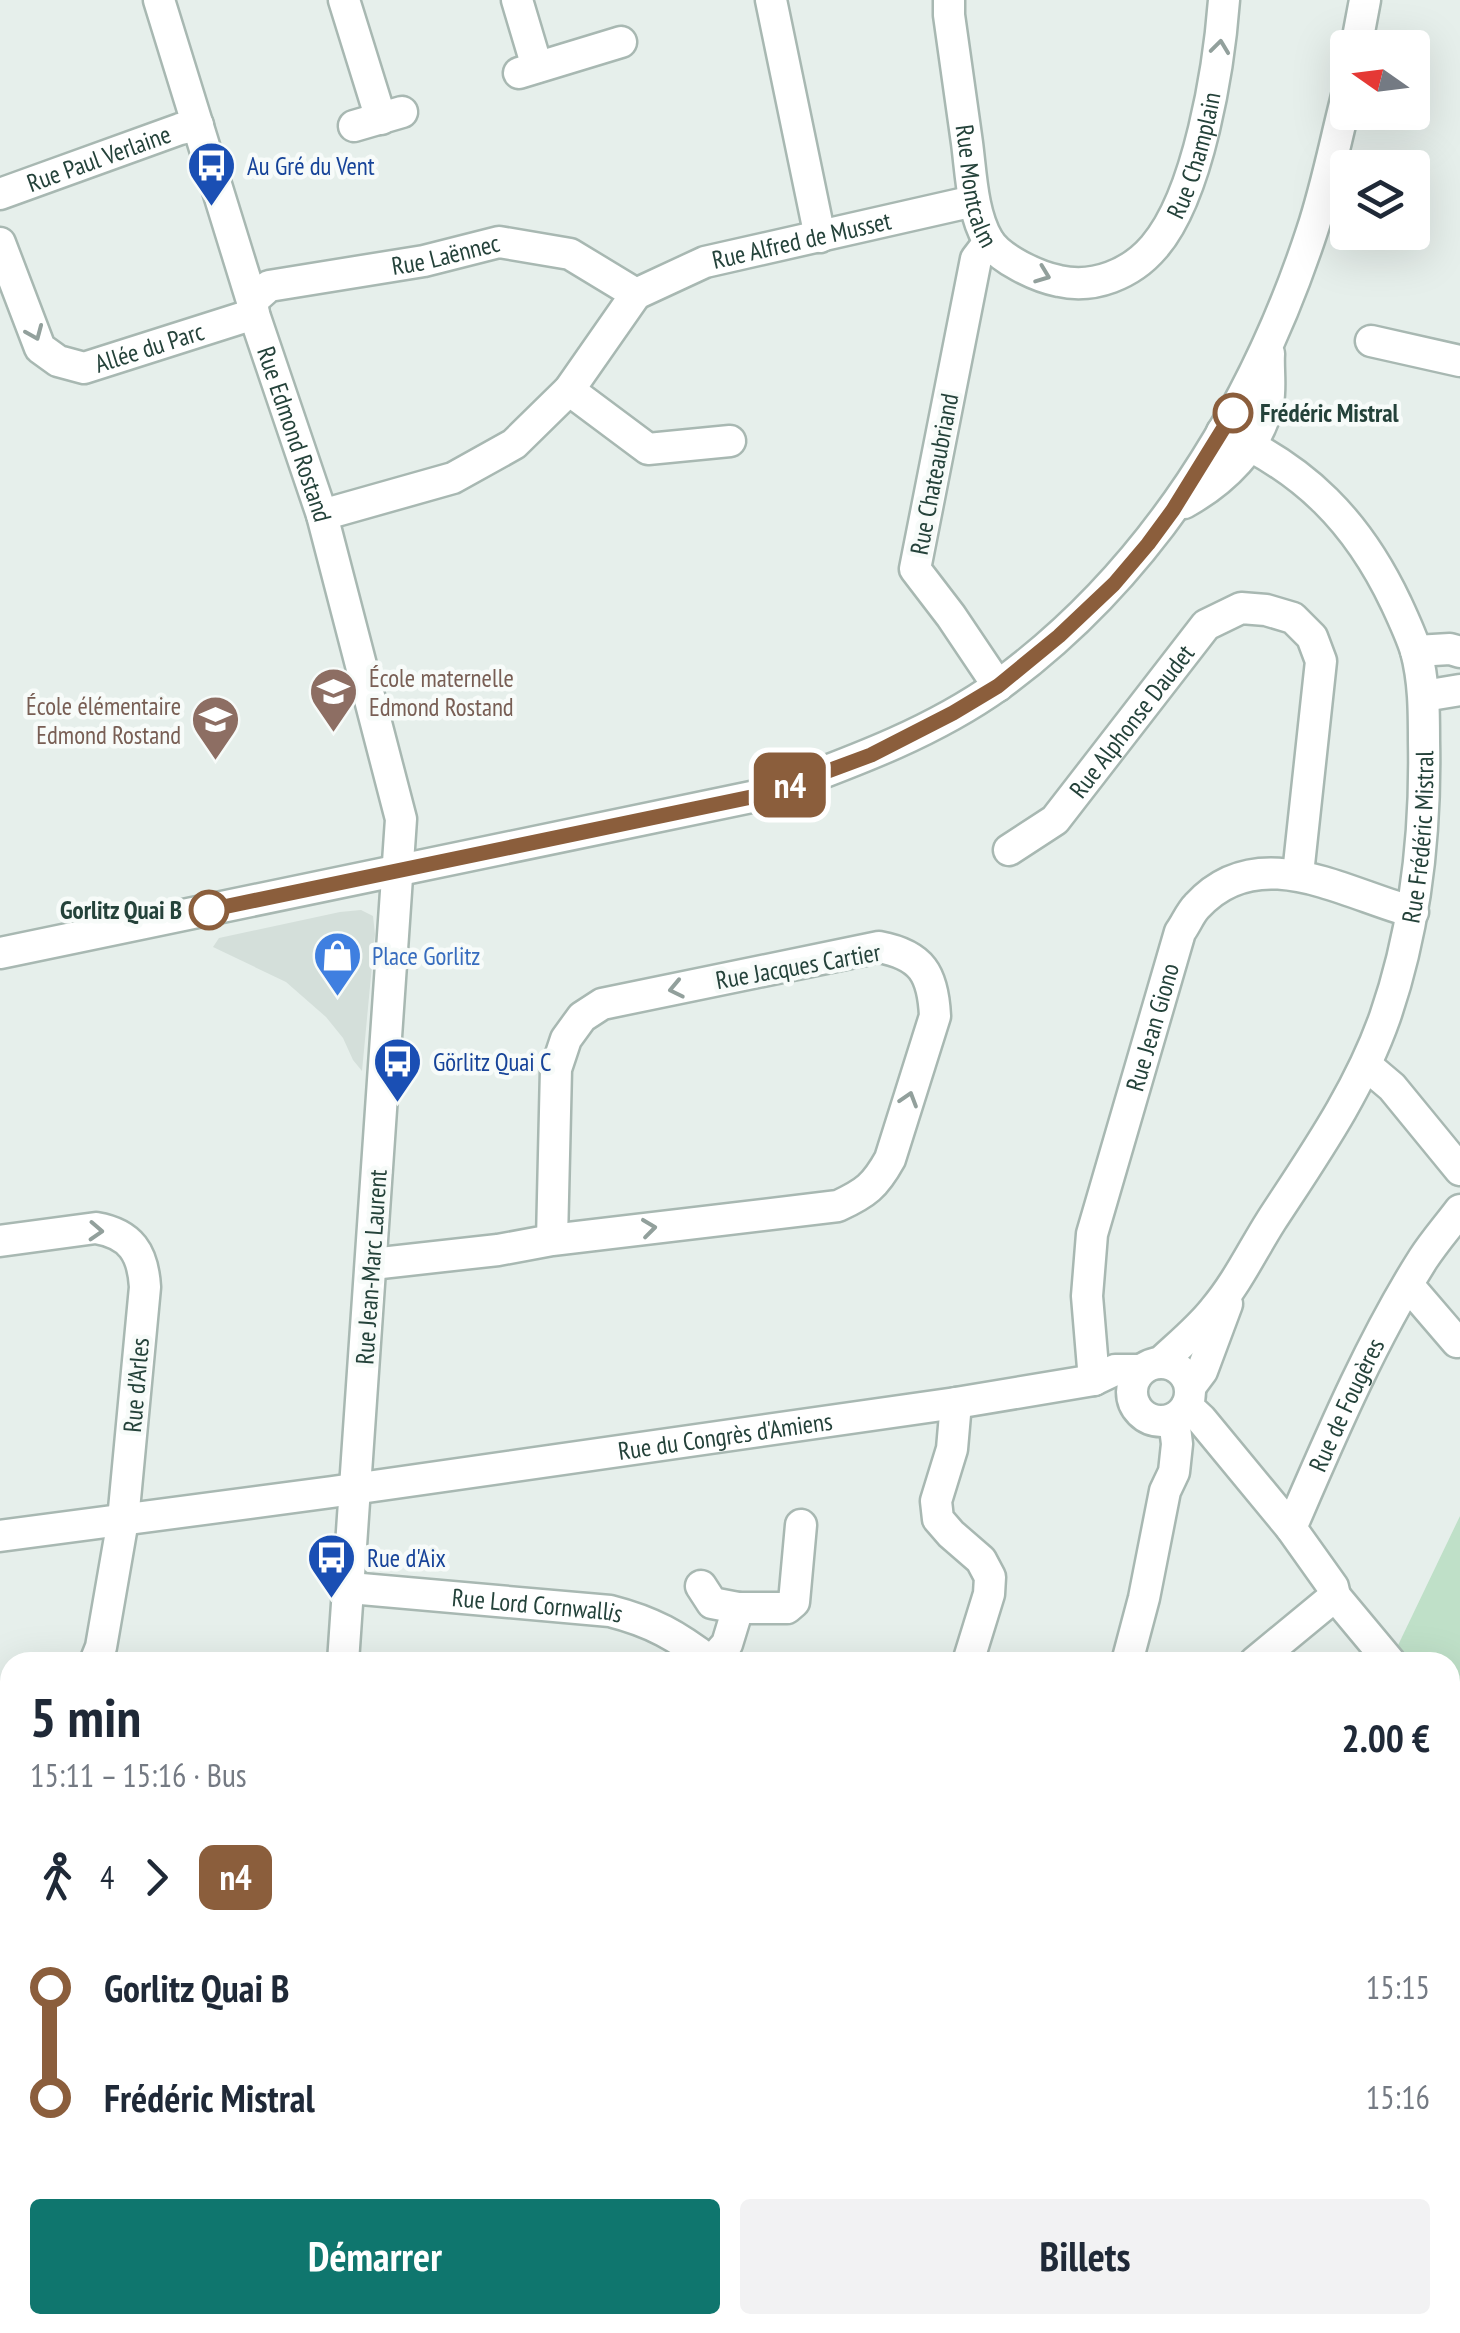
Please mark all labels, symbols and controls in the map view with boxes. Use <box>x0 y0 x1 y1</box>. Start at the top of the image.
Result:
north arrow <box>1330 30 1430 130</box>
map controls <box>1330 30 1430 250</box>
one-way arrow <box>1208 38 1229 55</box>
street label: Rue Champlain <box>1159 89 1228 224</box>
street label: Rue Paul Verlaine <box>22 118 175 199</box>
street label: Rue Montcalm <box>949 123 1005 253</box>
bus stop icon: Au Gré du Vent <box>186 140 238 208</box>
place label: Au Gré du Vent <box>247 150 375 182</box>
button: layers <box>1330 150 1430 250</box>
street label: Rue Alfred de Musset <box>709 204 894 276</box>
street label: Rue Laënnec <box>389 226 503 282</box>
one-way arrow <box>1033 263 1050 284</box>
street label: Allée du Parc <box>91 315 208 380</box>
one-way arrow <box>23 323 43 341</box>
street label: Rue Edmond Rostand <box>250 342 339 525</box>
street label: Rue Chateaubriand <box>903 391 965 557</box>
marker: Frédéric Mistral <box>1214 394 1252 432</box>
place label: Frédéric Mistral <box>1260 397 1400 429</box>
street label: Rue Alphonse Daudet <box>1062 638 1201 804</box>
place label: École maternelle Edmond Rostand <box>369 662 514 723</box>
school or university icon: École maternelle Edmond Rostand <box>308 666 360 734</box>
place label: École élémentaire Edmond Rostand <box>26 690 181 751</box>
school or university icon: École élémentaire Edmond Rostand <box>190 694 242 762</box>
street label: Rue Frédéric Mistral <box>1394 750 1440 925</box>
line badge: n4 <box>745 752 835 818</box>
text: n4 <box>774 762 806 808</box>
marker: Gorlitz Quai B <box>190 891 228 929</box>
place label: Gorlitz Quai B <box>60 894 182 926</box>
shop icon: Place Gorlitz <box>311 930 363 998</box>
street label: Rue Jacques Cartier <box>713 936 883 996</box>
place label: Place Gorlitz <box>372 940 480 972</box>
street label: Rue Jean Giono <box>1119 959 1186 1095</box>
one-way arrow <box>668 977 685 998</box>
bus stop icon: Görlitz Quai C <box>372 1036 424 1104</box>
place label: Görlitz Quai C <box>433 1046 552 1078</box>
one-way arrow <box>897 1091 918 1108</box>
street label: Rue Jean-Marc Laurent <box>348 1168 394 1366</box>
one-way arrow <box>642 1218 658 1239</box>
one-way arrow <box>89 1220 105 1241</box>
street label: Rue de Fougères <box>1301 1333 1391 1477</box>
street label: Rue d'Arles <box>116 1336 156 1434</box>
street label: Rue du Congrès d'Amiens <box>616 1405 834 1467</box>
bus stop icon: Rue d'Aix <box>306 1532 358 1600</box>
place label: Rue d'Aix <box>367 1542 446 1574</box>
street label: Rue Lord Cornwallis <box>451 1581 627 1630</box>
text: 5 min <box>30 1681 141 1752</box>
text: 2.00 € <box>1341 1713 1430 1762</box>
text: 15:11 – 15:16 · Bus <box>30 1754 247 1796</box>
icon: walk <box>30 1850 85 1905</box>
icon: forward <box>129 1850 184 1905</box>
text: n4 <box>219 1854 252 1900</box>
text: 4 <box>100 1856 114 1898</box>
text: Gorlitz Quai B <box>104 1963 289 2012</box>
text: 15:15 <box>1366 1966 1430 2008</box>
text: Frédéric Mistral <box>104 2073 315 2122</box>
text: 15:16 <box>1366 2076 1430 2118</box>
button: Démarrer <box>30 2199 720 2314</box>
button: Billets <box>740 2199 1430 2314</box>

